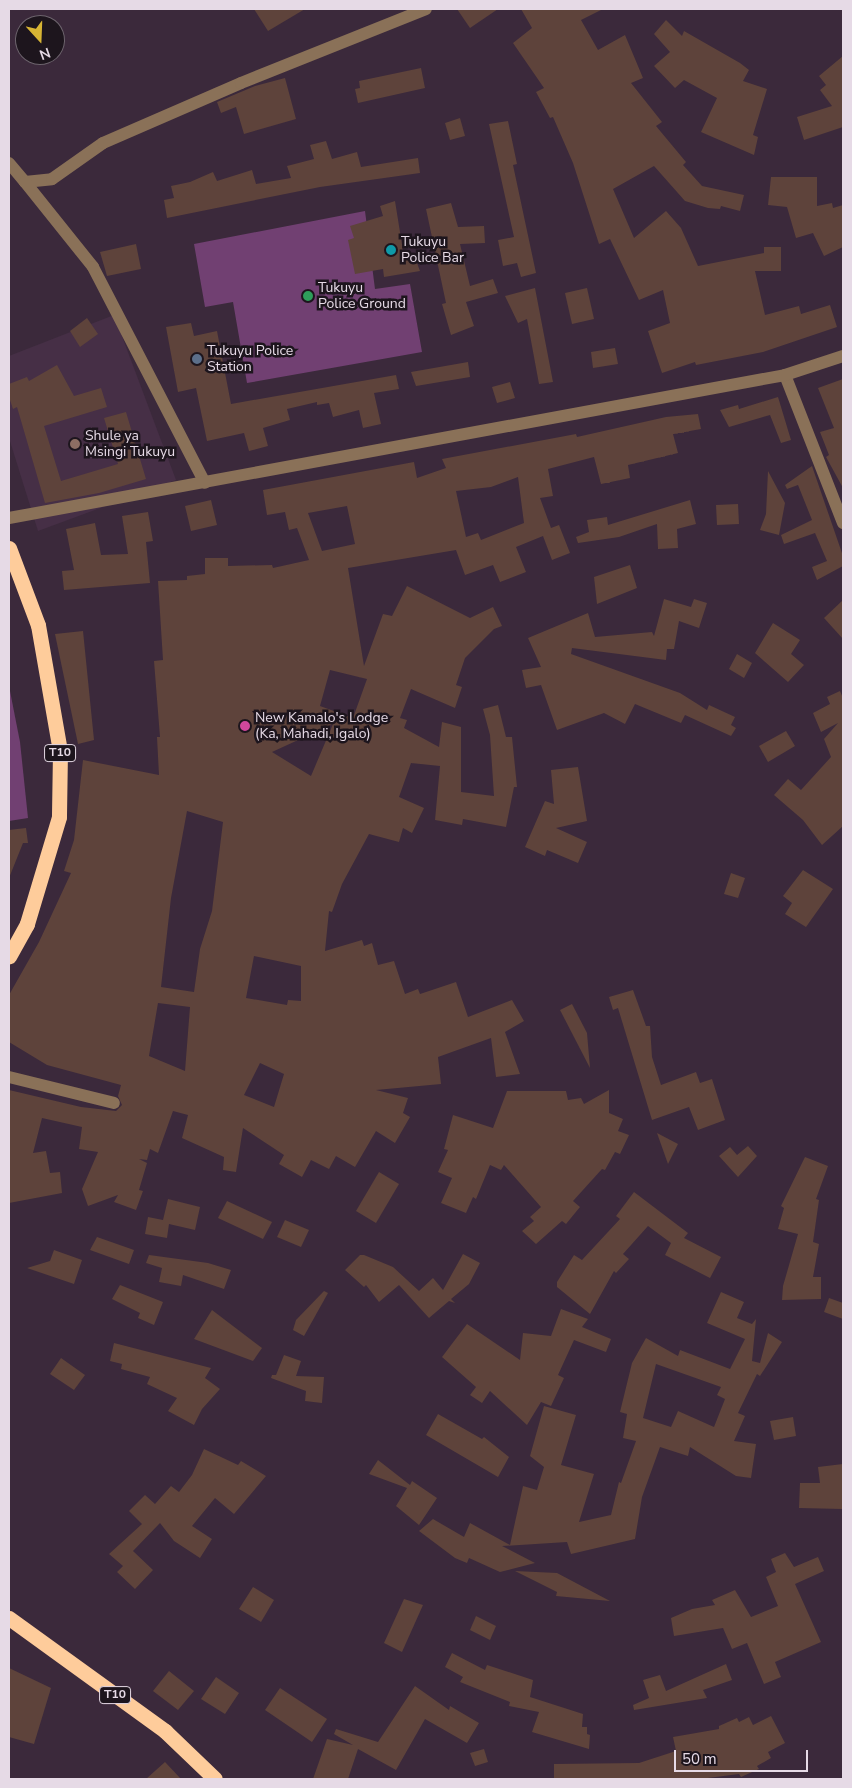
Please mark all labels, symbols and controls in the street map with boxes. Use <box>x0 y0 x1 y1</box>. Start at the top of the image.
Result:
north arrow <box>15 15 65 65</box>
text: N <box>37 43 53 64</box>
place label: Tukuyu Police Bar <box>401 234 464 266</box>
marker: Tukuyu Police Bar <box>385 244 397 256</box>
place label: Tukuyu Police Ground <box>318 280 406 312</box>
marker: Tukuyu Police Ground <box>302 290 314 302</box>
place label: Tukuyu Police Station <box>207 343 293 376</box>
marker: Tukuyu Police Station <box>191 353 203 365</box>
place label: Shule ya Msingi Tukuyu <box>85 428 175 461</box>
marker: Shule ya Msingi Tukuyu <box>69 438 81 450</box>
place label: New Kamalo's Lodge (Ka, Mahadi, Igalo) <box>255 710 388 742</box>
marker: New Kamalo's Lodge (Ka, Mahadi, Igalo) <box>239 720 251 732</box>
road number: T10 <box>44 744 76 762</box>
road number: T10 <box>99 1686 131 1704</box>
scale bar <box>677 1740 811 1772</box>
text: 50 m <box>682 1749 717 1769</box>

